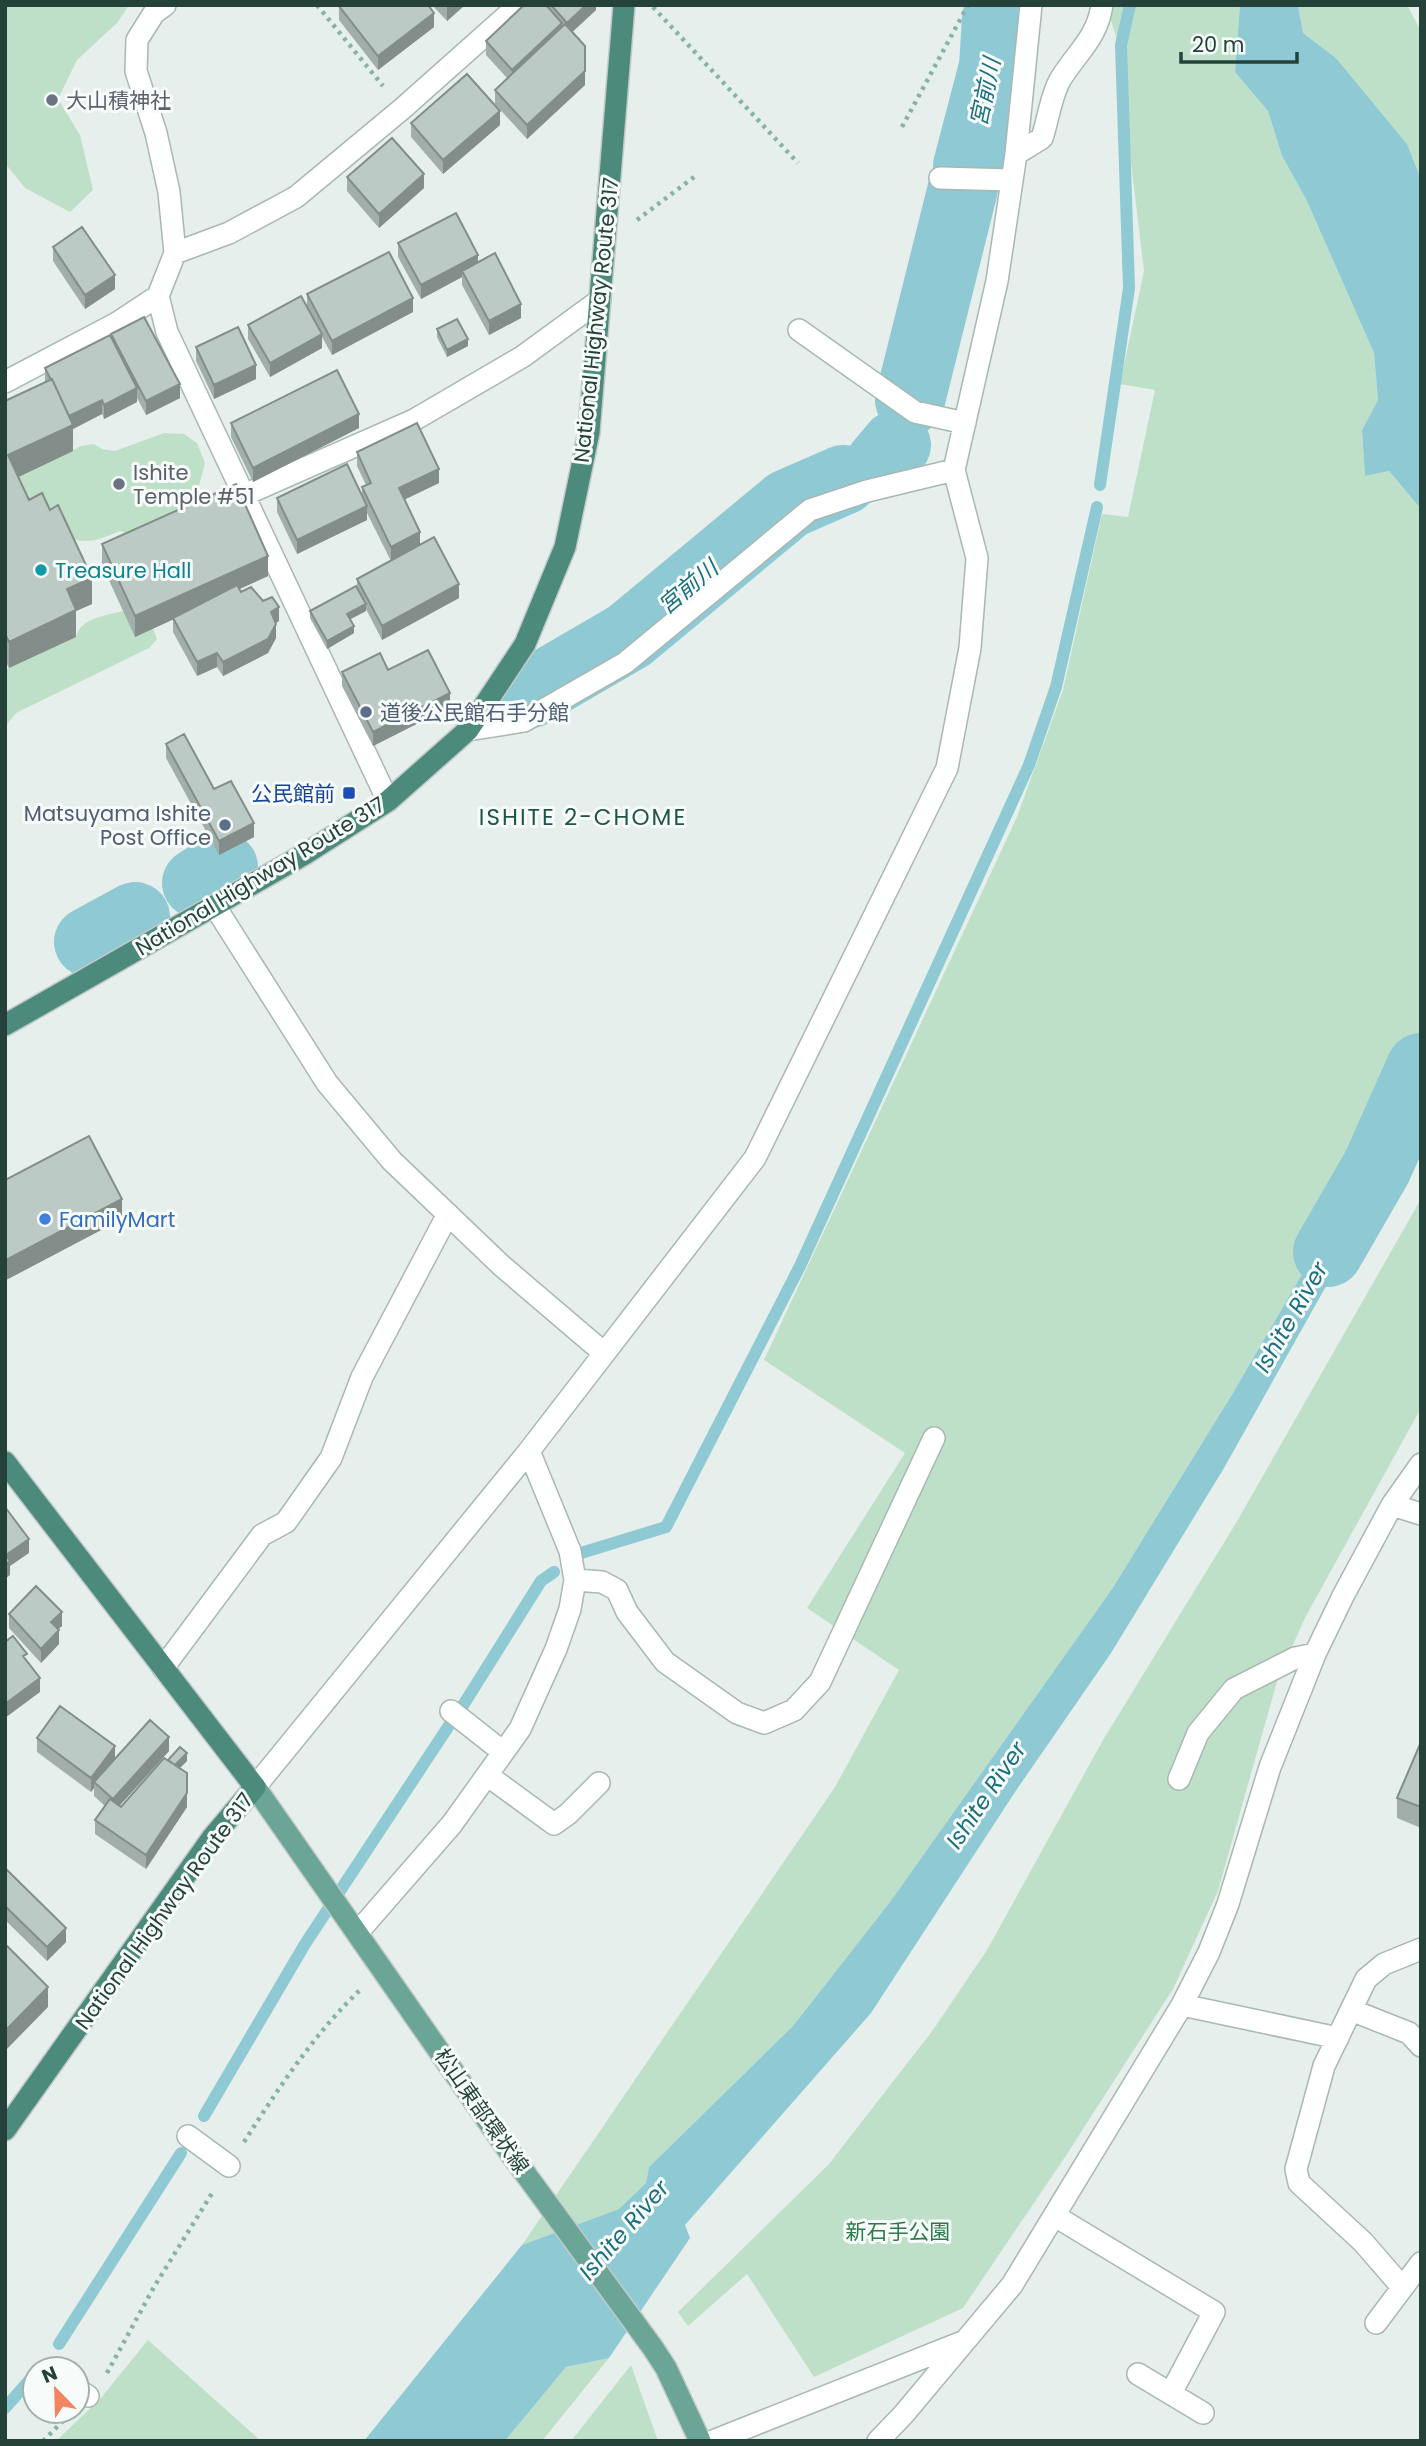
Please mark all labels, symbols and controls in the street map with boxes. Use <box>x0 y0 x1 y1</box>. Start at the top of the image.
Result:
scale bar <box>1181 21 1296 65</box>
text: 20 m <box>1192 30 1245 59</box>
water label: 宮前川 <box>962 52 1008 129</box>
place label: 大山積神社 <box>66 86 171 115</box>
marker: 大山積神社 <box>44 92 60 108</box>
street label: National Highway Route 317 <box>567 176 625 464</box>
place label: Ishite Temple #51 <box>133 458 255 511</box>
marker: Ishite Temple #51 <box>111 476 127 492</box>
water label: 宮前川 <box>651 551 727 621</box>
place label: Treasure Hall <box>55 556 191 585</box>
marker: Treasure Hall <box>33 562 49 578</box>
place label: 道後公民館石手分館 <box>380 698 569 727</box>
marker: 道後公民館石手分館 <box>358 704 374 720</box>
place label: 公民館前 <box>251 779 335 808</box>
marker: 公民館前 <box>341 785 357 801</box>
street label: National Highway Route 317 <box>130 790 390 962</box>
place label: Matsuyama Ishite Post Office <box>24 799 211 852</box>
district label: ISHITE 2-CHOME <box>479 801 687 833</box>
marker: Matsuyama Ishite Post Office <box>217 817 233 833</box>
place label: FamilyMart <box>59 1205 175 1234</box>
marker: FamilyMart <box>37 1211 53 1227</box>
water label: Ishite River <box>1246 1255 1336 1378</box>
water label: Ishite River <box>938 1734 1034 1855</box>
street label: National Highway Route 317 <box>68 1787 260 2035</box>
street label: 松山東部環状線 <box>428 2042 536 2180</box>
water label: Ishite River <box>572 2172 677 2287</box>
park label: 新石手公園 <box>846 2217 951 2246</box>
north arrow <box>21 2355 91 2425</box>
text: N <box>38 2360 61 2390</box>

